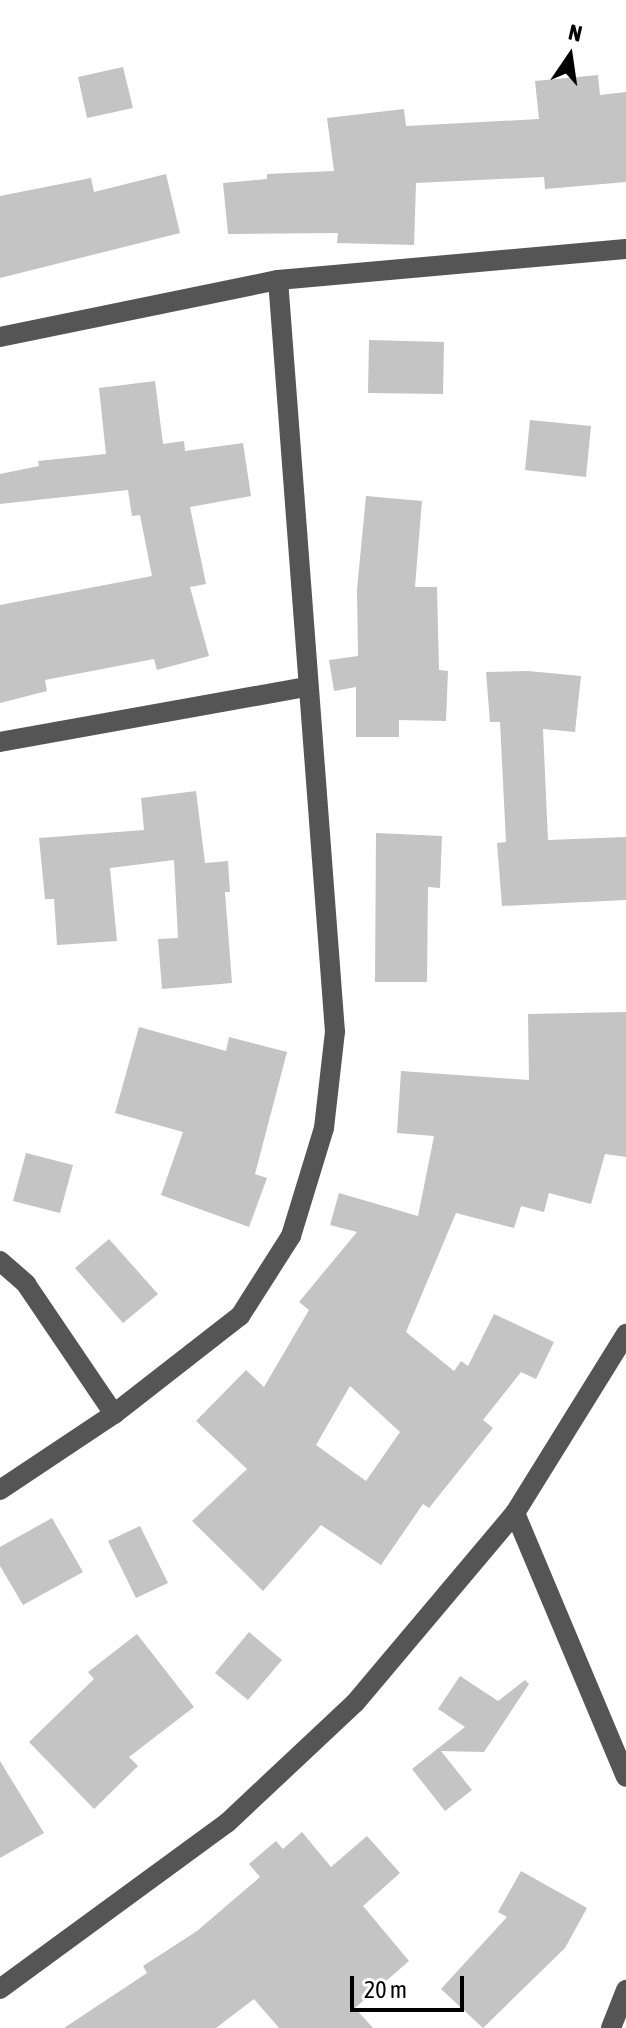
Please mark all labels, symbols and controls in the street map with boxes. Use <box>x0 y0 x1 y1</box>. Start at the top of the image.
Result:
north arrow <box>530 16 610 96</box>
text: N <box>566 18 585 47</box>
scale bar <box>354 1960 468 2010</box>
text: 20 m <box>364 1976 407 2003</box>

